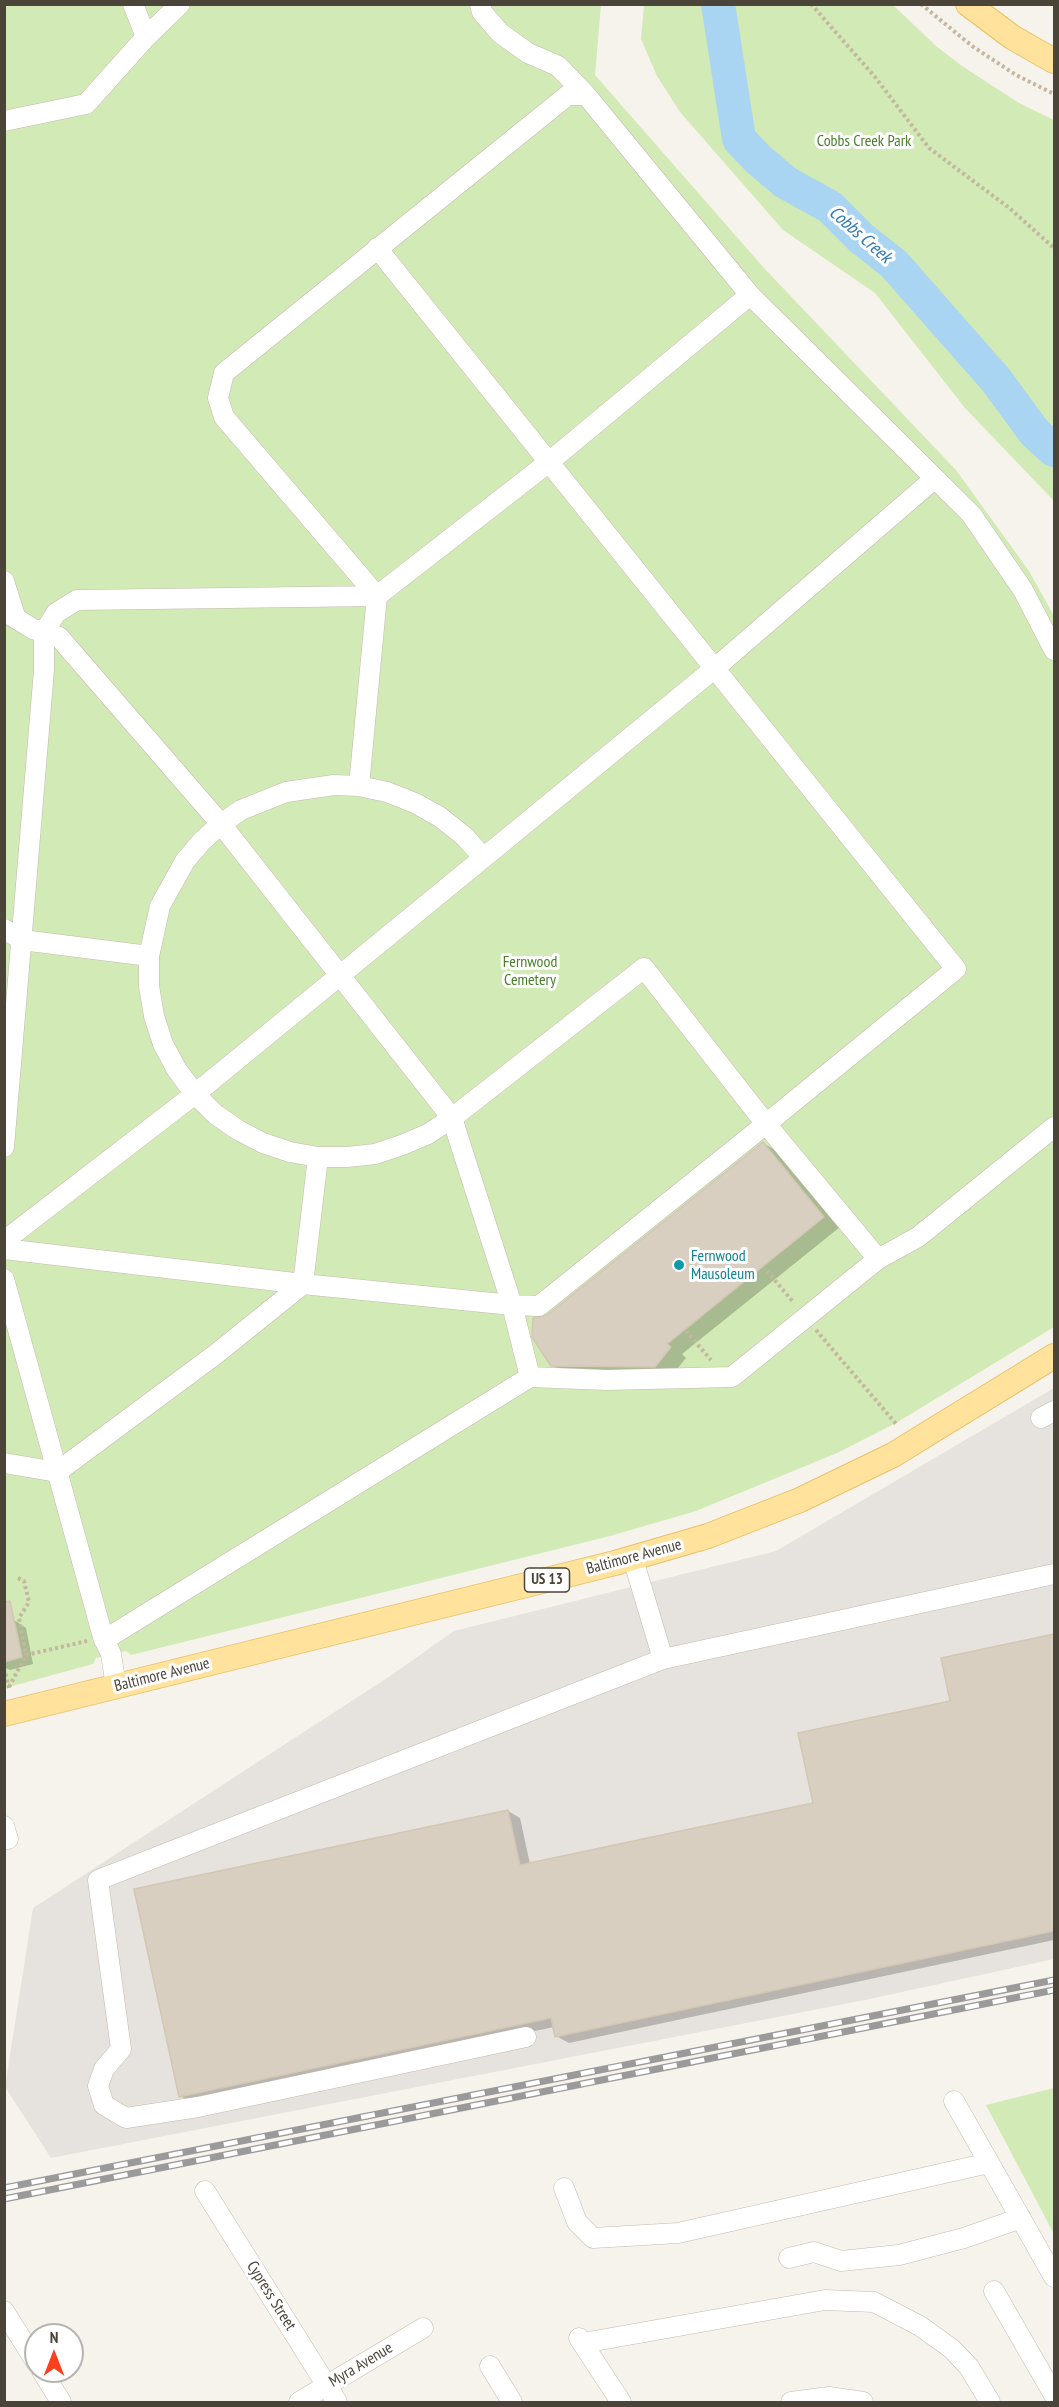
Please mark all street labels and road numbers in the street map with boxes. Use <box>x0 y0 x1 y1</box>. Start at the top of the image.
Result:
street label: Baltimore Avenue <box>584 1535 684 1579</box>
road number: US 13 <box>524 1568 570 1592</box>
street label: Baltimore Avenue <box>112 1654 212 1696</box>
street label: Cypress Street <box>242 2258 300 2334</box>
street label: Myra Avenue <box>326 2339 396 2391</box>

